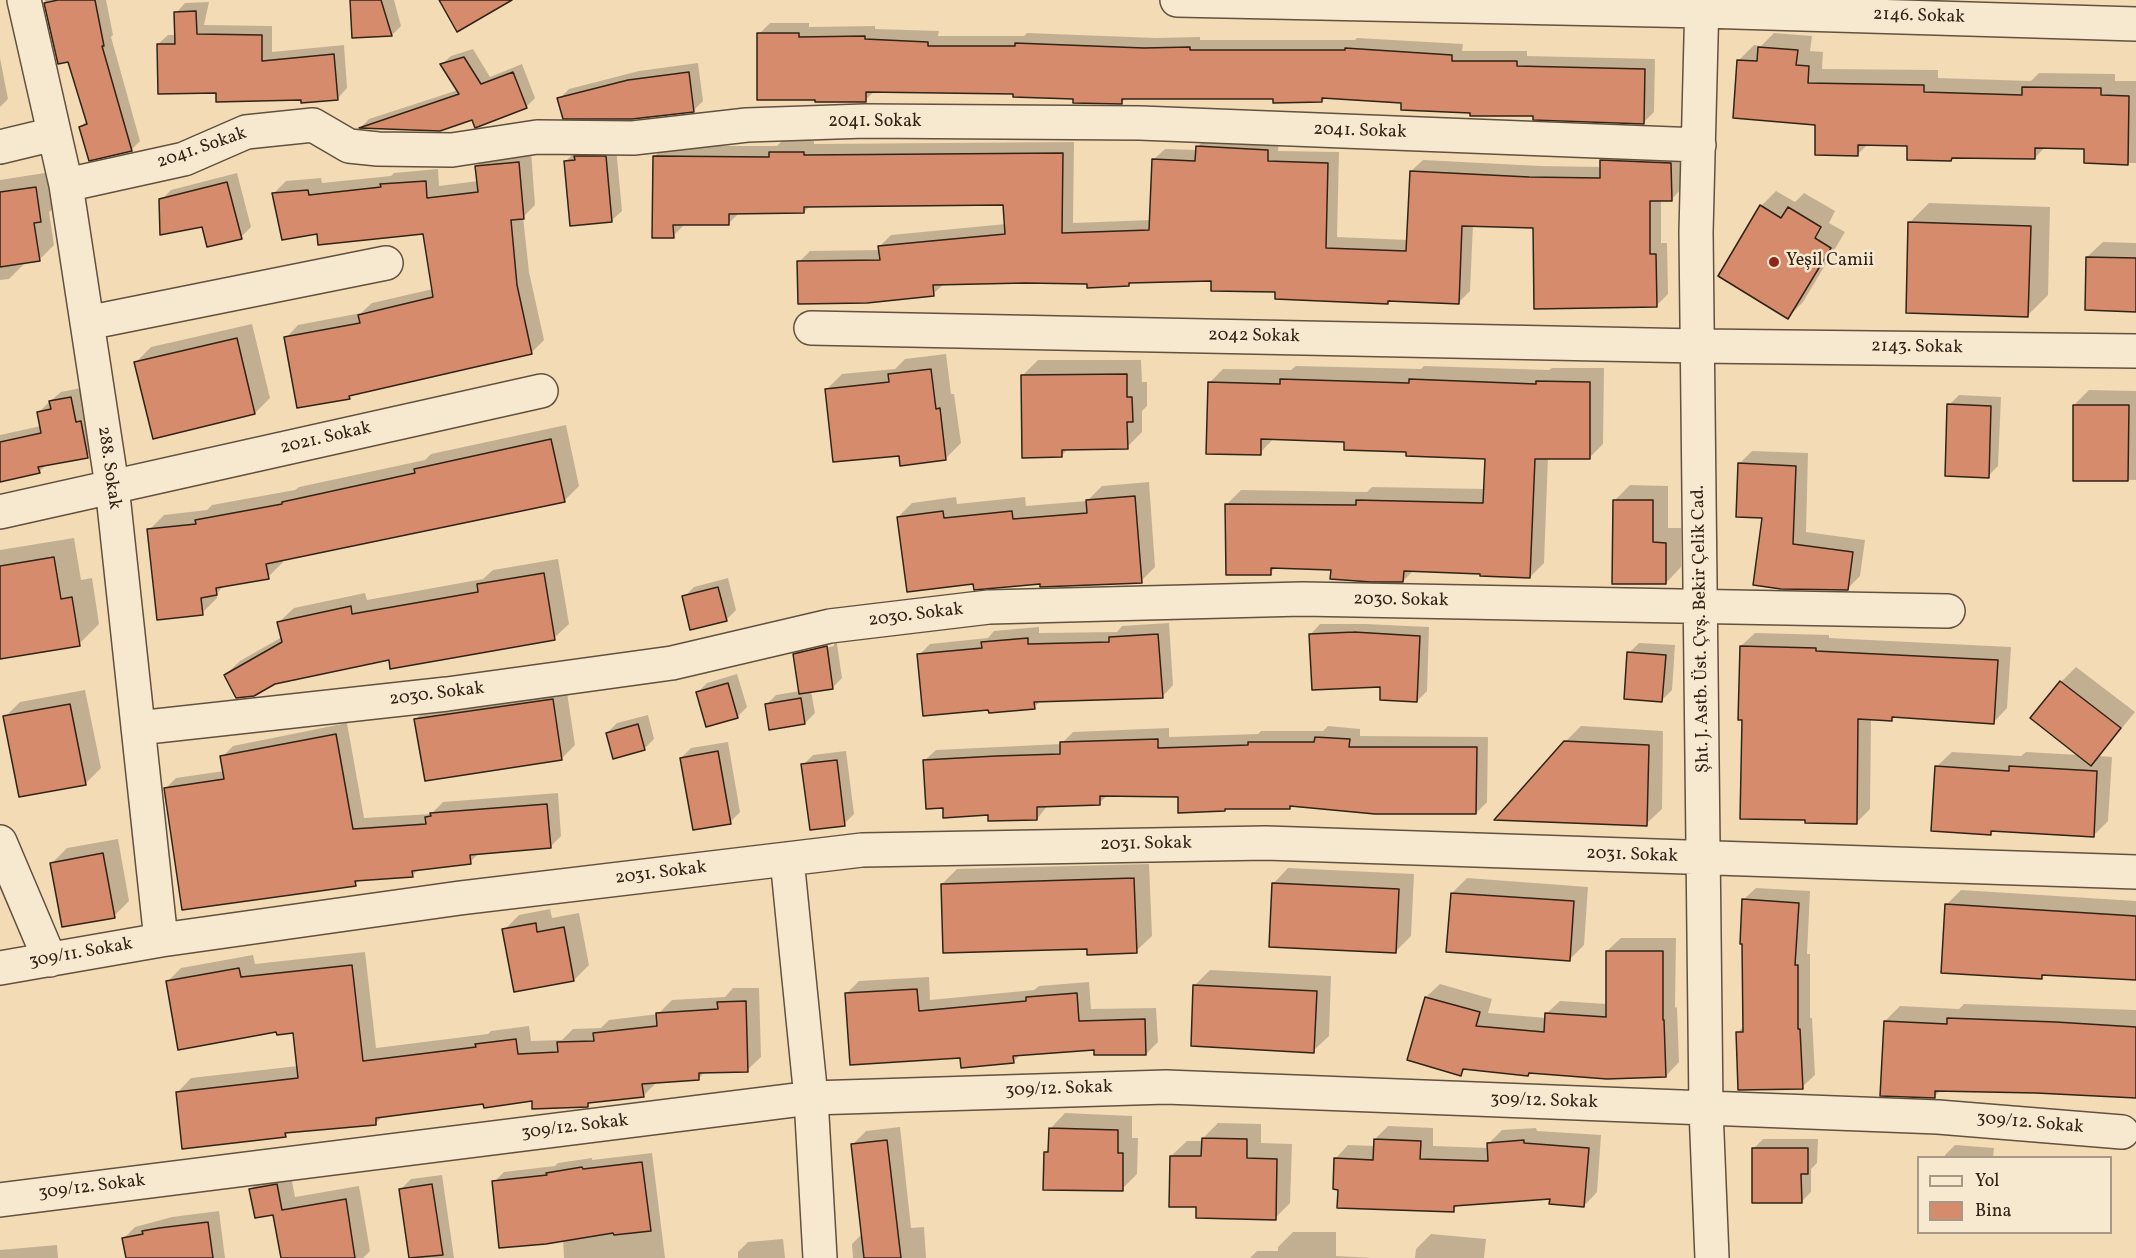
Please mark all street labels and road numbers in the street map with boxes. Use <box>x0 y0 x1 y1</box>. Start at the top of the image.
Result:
street label: 2146. Sokak <box>1873 5 1965 29</box>
street label: 2041. Sokak <box>828 112 922 134</box>
street label: 2041. Sokak <box>1313 120 1407 144</box>
street label: 2041. Sokak <box>154 124 250 174</box>
street label: 2042 Sokak <box>1208 325 1300 349</box>
street label: 2143. Sokak <box>1871 336 1963 360</box>
street label: 2021. Sokak <box>278 418 374 460</box>
street label: 288. Sokak <box>91 425 125 511</box>
street label: Şht. J. Astb. Üst. Çvş. Bekir Çelik Cad. <box>1689 485 1715 773</box>
street label: 2030. Sokak <box>1353 589 1449 613</box>
street label: 2030. Sokak <box>867 599 965 633</box>
street label: 2030. Sokak <box>388 678 486 712</box>
street label: 2031. Sokak <box>1100 833 1192 857</box>
street label: 2031. Sokak <box>1586 844 1678 868</box>
street label: 2031. Sokak <box>614 858 708 890</box>
street label: 309/11. Sokak <box>27 934 135 974</box>
street label: 309/12. Sokak <box>1005 1077 1113 1103</box>
street label: 309/12. Sokak <box>1490 1089 1598 1115</box>
street label: 309/12. Sokak <box>1975 1109 2085 1139</box>
street label: 309/12. Sokak <box>520 1111 630 1145</box>
street label: 309/12. Sokak <box>37 1171 147 1205</box>

